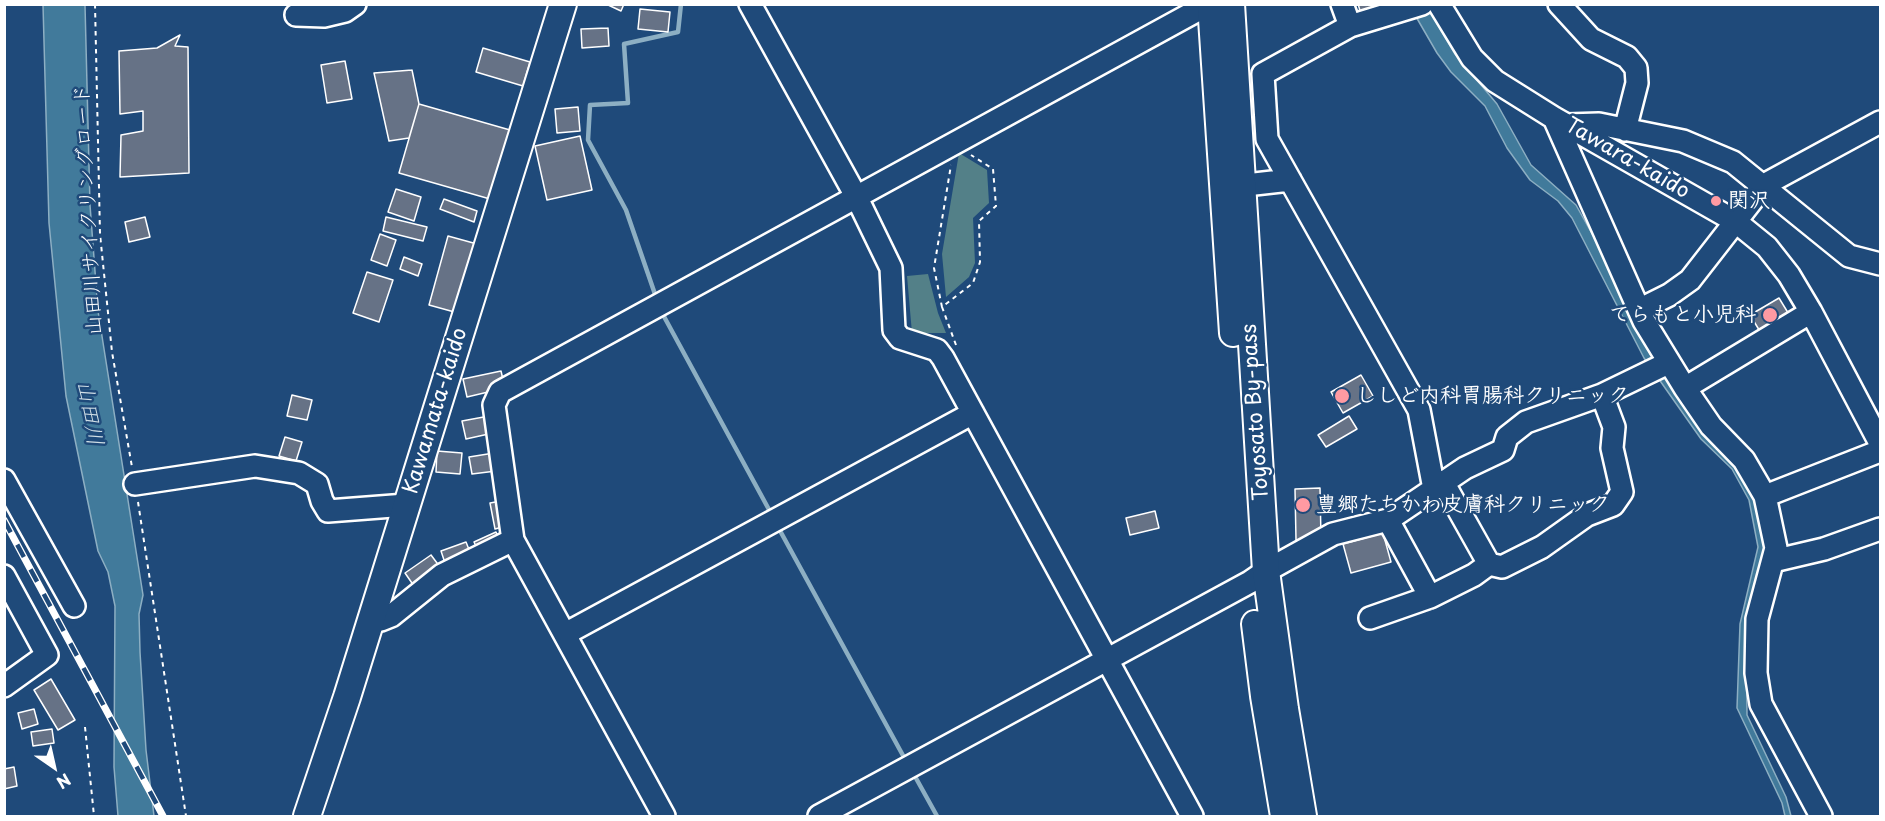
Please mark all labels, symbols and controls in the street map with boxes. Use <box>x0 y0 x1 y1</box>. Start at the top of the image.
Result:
street label: 山田川サイクリングロード <box>70 84 108 336</box>
street label: Tawara-kaido <box>1560 113 1694 205</box>
place label: 関沢 <box>1728 188 1770 214</box>
marker: 関沢 <box>1709 194 1723 208</box>
place label: てらもと小児科 <box>1609 302 1756 328</box>
marker: てらもと小児科 <box>1761 306 1779 324</box>
street label: Toyosato By-pass <box>1237 323 1275 501</box>
street label: Kawamata-kaido <box>399 325 473 497</box>
water label: 山田川 <box>70 378 108 448</box>
place label: ししど内科胃腸科クリニック <box>1356 383 1629 409</box>
marker: ししど内科胃腸科クリニック <box>1333 387 1351 405</box>
place label: 豊郷たちかわ皮膚科クリニック <box>1316 492 1610 518</box>
marker: 豊郷たちかわ皮膚科クリニック <box>1294 496 1312 514</box>
north arrow <box>24 737 84 797</box>
text: N <box>52 768 76 795</box>

